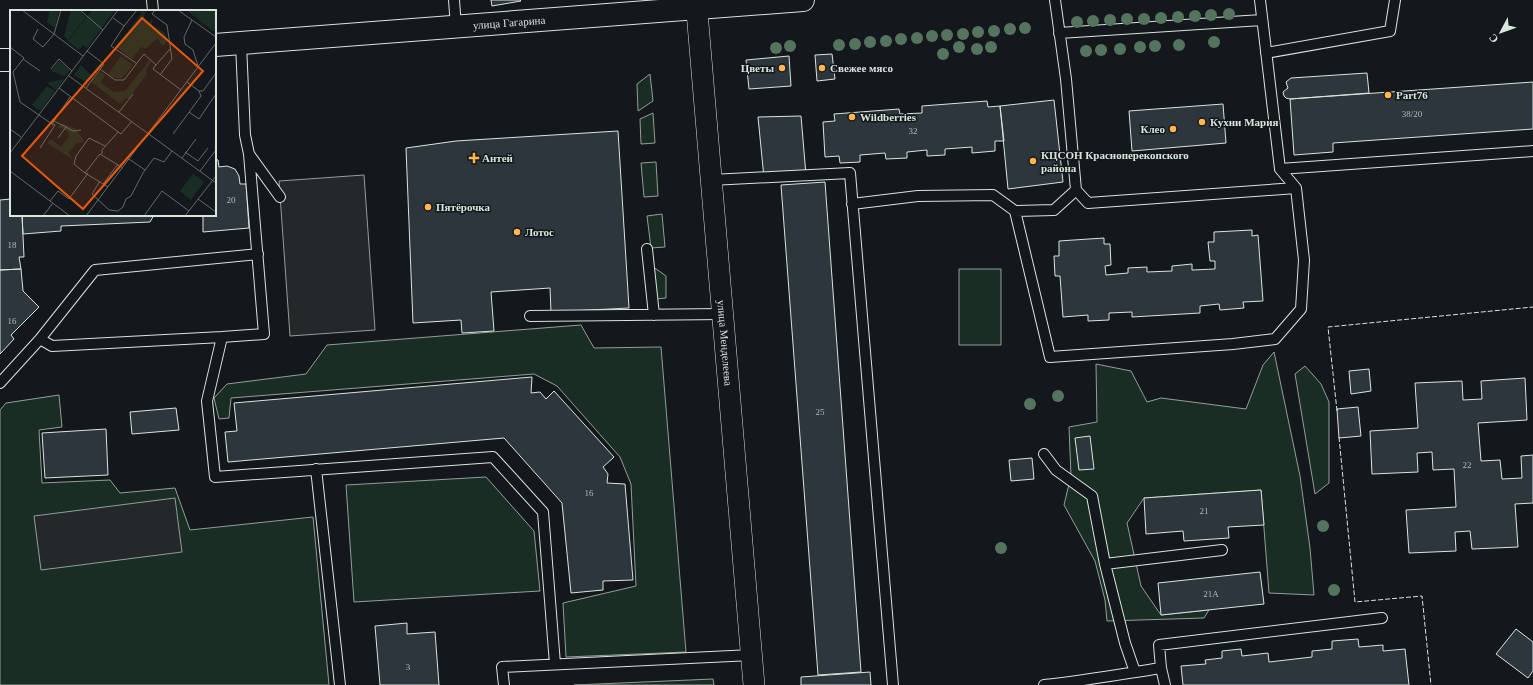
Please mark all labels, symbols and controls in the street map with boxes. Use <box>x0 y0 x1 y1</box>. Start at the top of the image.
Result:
inset map <box>10 10 216 216</box>
north arrow <box>1481 12 1521 52</box>
street label: улица Гагарина <box>473 14 546 31</box>
text: С <box>1486 32 1501 45</box>
place label: Цветы <box>741 62 774 74</box>
place label: Свежее мясо <box>830 62 893 74</box>
marker: Цветы <box>777 63 787 73</box>
marker: Свежее мясо <box>817 63 827 73</box>
place label: Part76 <box>1396 89 1428 101</box>
marker: Part76 <box>1383 90 1393 100</box>
house number: 38/20 <box>1402 109 1423 119</box>
place label: Wildberries <box>860 111 917 123</box>
marker: Wildberries <box>847 112 857 122</box>
place label: Кухни Мария <box>1210 116 1278 128</box>
marker: Кухни Мария <box>1197 117 1207 127</box>
place label: Клео <box>1140 123 1165 135</box>
marker: Клео <box>1168 124 1178 134</box>
house number: 32 <box>909 126 918 136</box>
place label: КЦСОН Красноперекопского района <box>1041 149 1189 174</box>
place label: Антей <box>482 152 514 164</box>
marker: Антей <box>469 153 479 163</box>
marker: КЦСОН Красноперекопского района <box>1028 156 1038 166</box>
house number: 20 <box>227 195 236 205</box>
place label: Пятёрочка <box>436 201 491 213</box>
marker: Пятёрочка <box>423 202 433 212</box>
place label: Лотос <box>525 226 554 238</box>
marker: Лотос <box>512 227 522 237</box>
house number: 18 <box>8 240 17 250</box>
street label: улица Менделеева <box>715 299 735 386</box>
house number: 16 <box>8 316 17 326</box>
house number: 25 <box>816 407 825 417</box>
house number: 22 <box>1463 460 1472 470</box>
house number: 16 <box>585 488 594 498</box>
house number: 21 <box>1200 506 1209 516</box>
house number: 21А <box>1203 589 1219 599</box>
house number: 3 <box>406 662 411 672</box>

